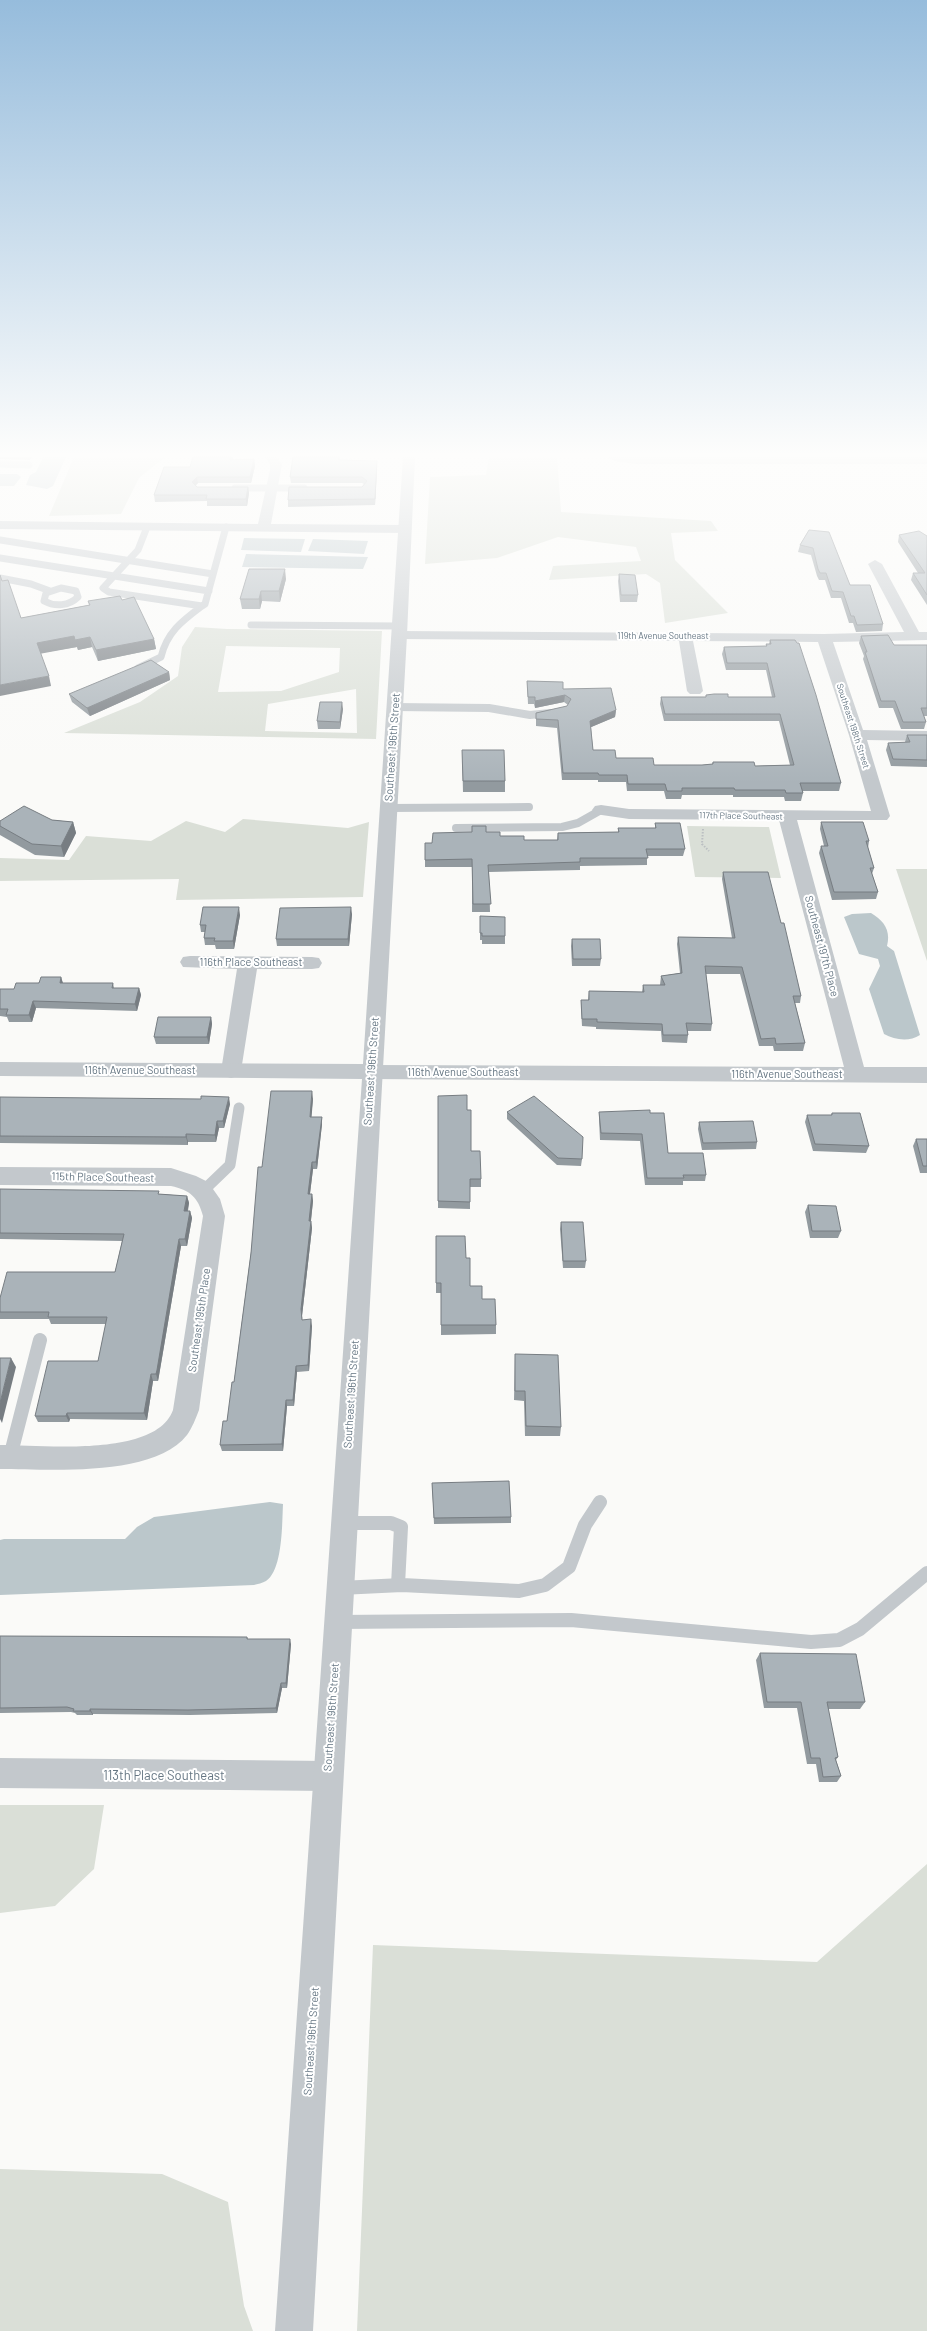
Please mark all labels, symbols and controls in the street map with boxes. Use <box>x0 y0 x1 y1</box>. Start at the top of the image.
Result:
street label: 119th Avenue Southeast <box>617 630 709 641</box>
street label: Southeast 198th Street <box>835 682 872 770</box>
street label: Southeast 196th Street <box>381 692 402 802</box>
street label: 117th Place Southeast <box>699 809 783 822</box>
street label: Southeast 197th Place <box>803 894 842 998</box>
street label: 116th Place Southeast <box>200 955 302 968</box>
street label: Southeast 196th Street <box>360 1016 381 1126</box>
street label: 116th Avenue Southeast <box>84 1063 196 1076</box>
street label: 116th Avenue Southeast <box>407 1065 519 1078</box>
street label: 116th Avenue Southeast <box>731 1067 843 1080</box>
street label: 115th Place Southeast <box>51 1169 155 1184</box>
street label: Southeast 195th Place <box>185 1267 212 1373</box>
street label: Southeast 196th Street <box>340 1339 361 1449</box>
street label: Southeast 196th Street <box>320 1662 341 1772</box>
street label: 113th Place Southeast <box>103 1767 225 1783</box>
street label: Southeast 196th Street <box>300 1986 321 2096</box>

